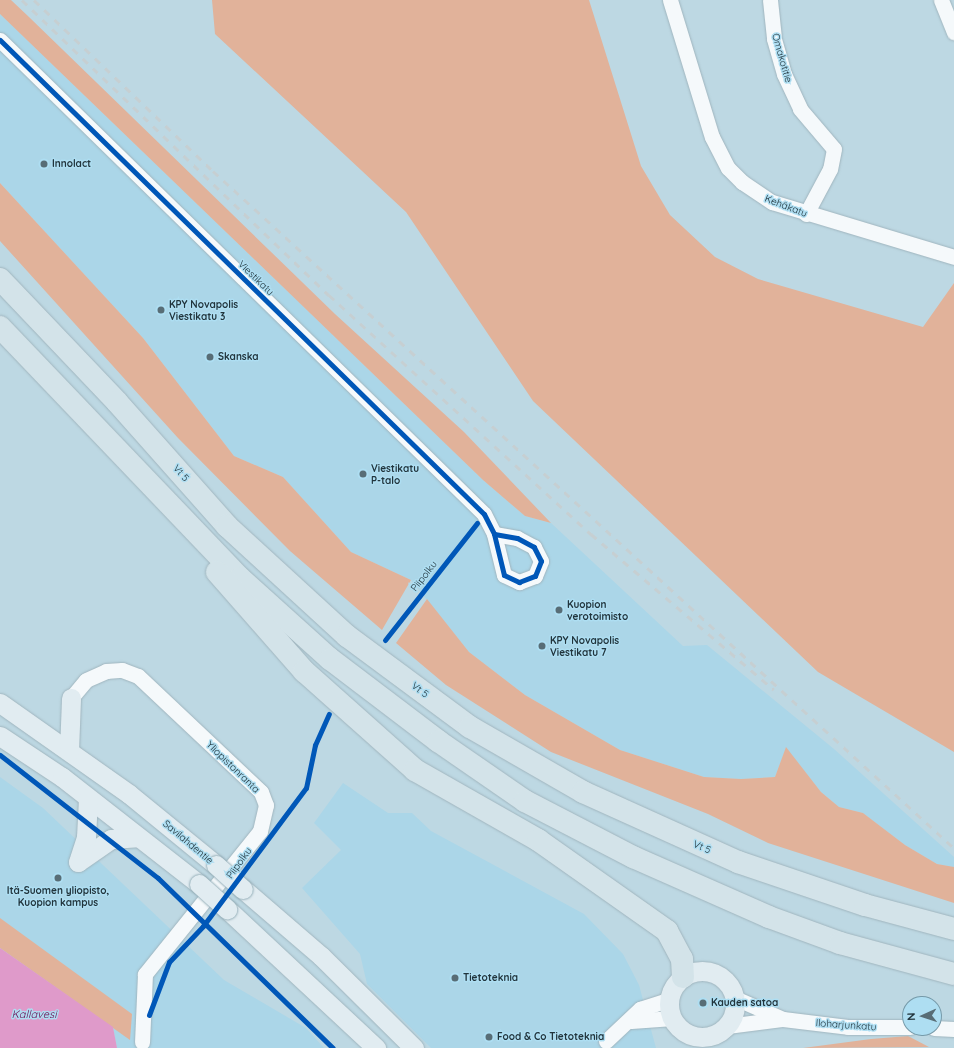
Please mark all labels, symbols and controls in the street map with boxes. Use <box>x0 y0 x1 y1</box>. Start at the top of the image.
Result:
street label: Omakotitie <box>769 32 795 84</box>
place label: Innolact <box>52 158 91 170</box>
marker: Innolact <box>39 159 49 169</box>
street label: Kehäkatu <box>763 192 809 220</box>
street label: Viestikatu <box>236 258 276 298</box>
place label: KPY Novapolis Viestikatu 3 <box>169 298 238 322</box>
marker: KPY Novapolis Viestikatu 3 <box>156 305 166 315</box>
place label: Skanska <box>218 351 259 363</box>
marker: Skanska <box>205 352 215 362</box>
street label: Vt 5 <box>170 462 192 484</box>
place label: Viestikatu P-talo <box>371 462 419 486</box>
marker: Viestikatu P-talo <box>358 469 368 479</box>
street label: Piipolku <box>408 558 440 594</box>
place label: Kuopion verotoimisto <box>567 598 628 622</box>
marker: Kuopion verotoimisto <box>554 605 564 615</box>
place label: KPY Novapolis Viestikatu 7 <box>550 634 619 658</box>
marker: KPY Novapolis Viestikatu 7 <box>537 641 547 651</box>
street label: Vt 5 <box>409 680 431 700</box>
street label: Yliopistonranta <box>204 739 262 795</box>
street label: Savilahdentie <box>161 818 215 866</box>
street label: Vt 5 <box>691 838 713 856</box>
street label: Piipolku <box>224 845 254 881</box>
marker: Itä-Suomen yliopisto, Kuopion kampus <box>53 873 63 883</box>
place label: Itä-Suomen yliopisto, Kuopion kampus <box>7 884 109 908</box>
place label: Tietoteknia <box>463 972 518 984</box>
marker: Tietoteknia <box>450 973 460 983</box>
north arrow <box>902 996 942 1036</box>
place label: Kauden satoa <box>711 997 778 1009</box>
marker: Kauden satoa <box>698 998 708 1008</box>
water label: Kallavesi <box>11 1007 57 1021</box>
text: N <box>904 1012 918 1021</box>
street label: Iloharjunkatu <box>815 1017 877 1033</box>
place label: Food & Co Tietoteknia <box>497 1031 604 1043</box>
marker: Food & Co Tietoteknia <box>484 1032 494 1042</box>

